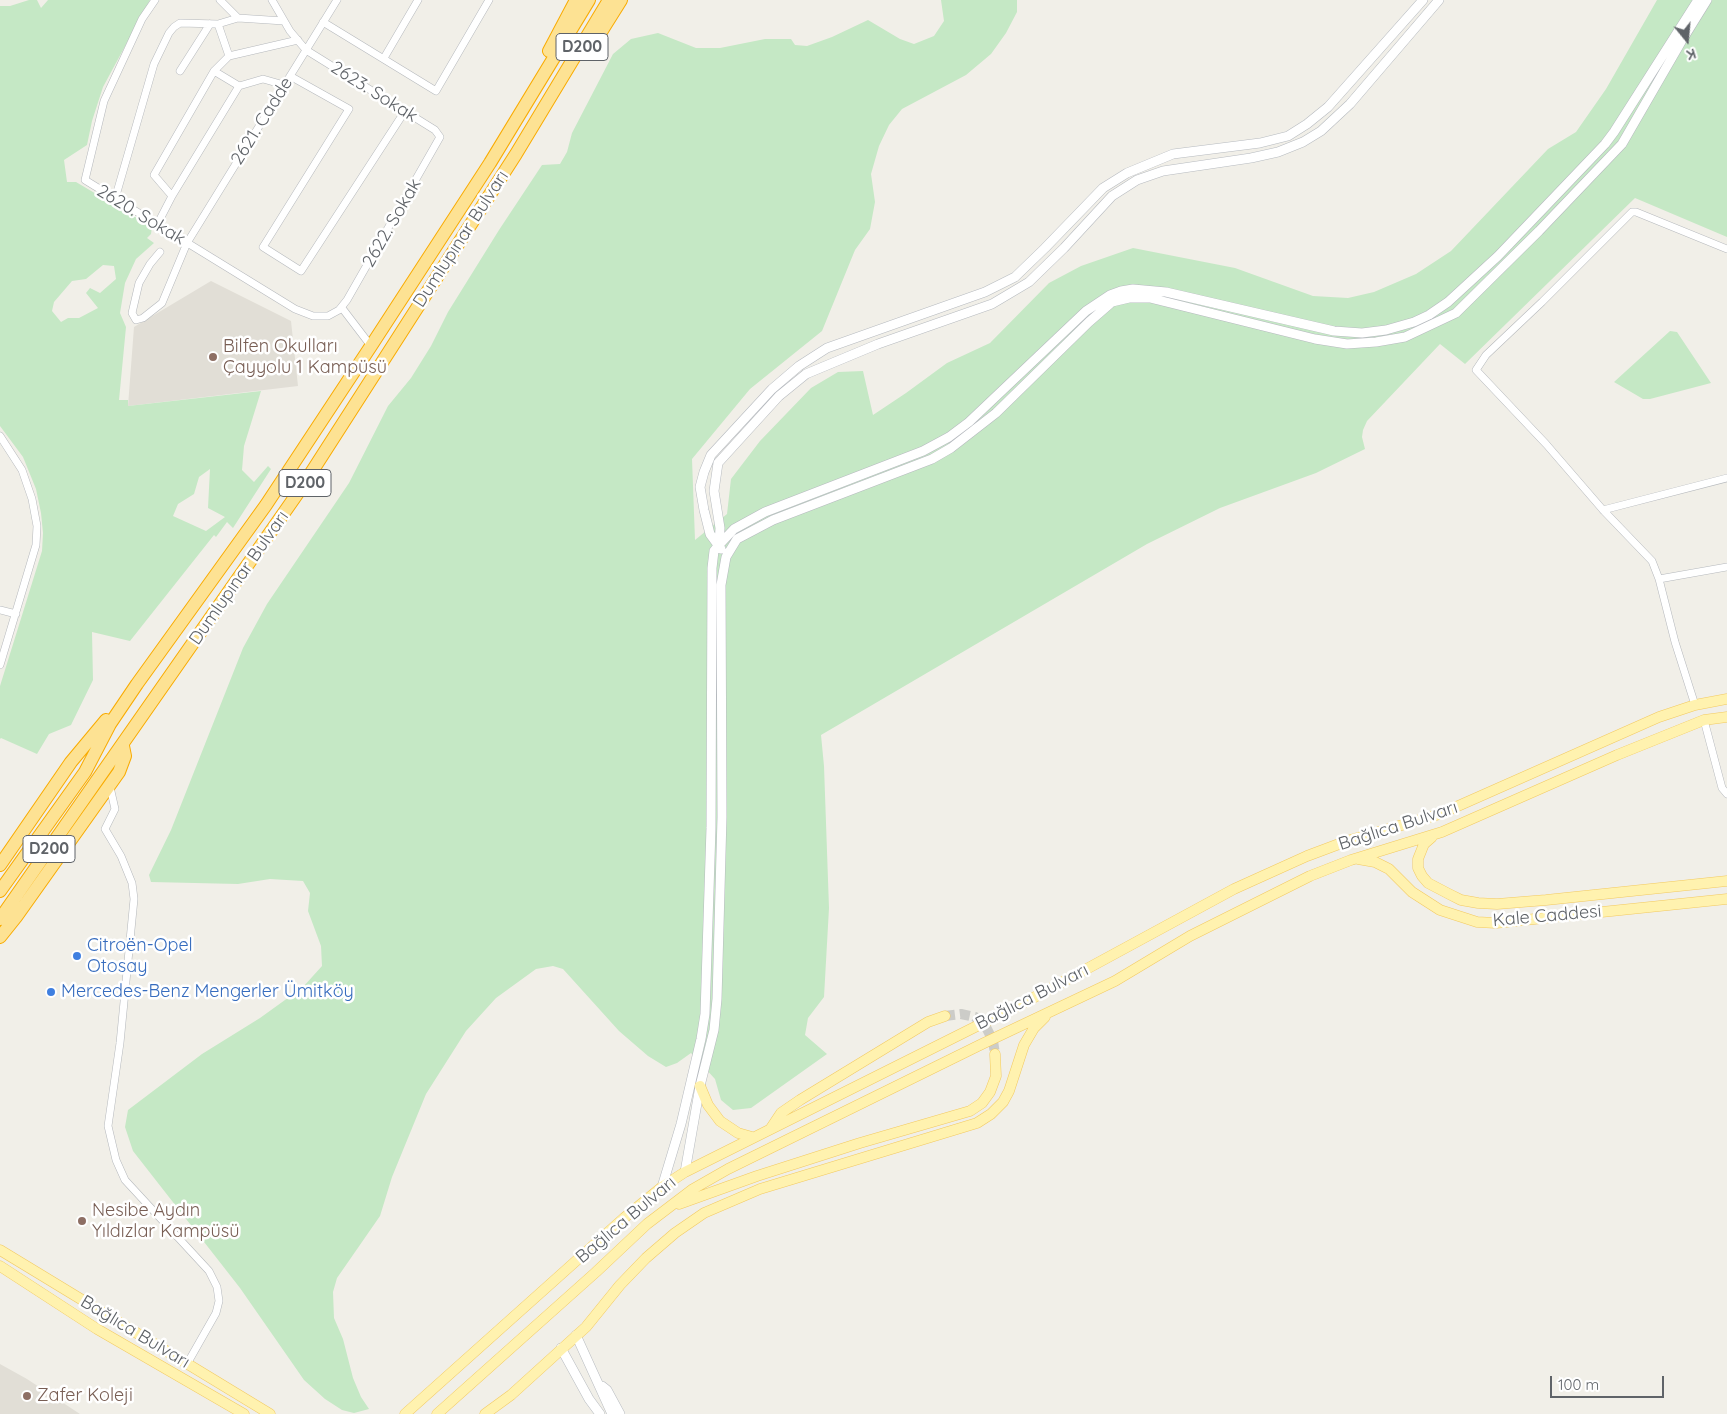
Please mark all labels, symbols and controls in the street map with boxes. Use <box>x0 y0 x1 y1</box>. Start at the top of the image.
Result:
north arrow <box>1662 15 1712 65</box>
road number: D200 <box>556 34 608 61</box>
text: K <box>1684 44 1698 64</box>
street label: 2623. Sokak <box>327 57 421 127</box>
street label: 2621. Cadde <box>227 73 297 169</box>
street label: Dumlupınar Bulvarı <box>409 167 513 311</box>
street label: 2622. Sokak <box>358 175 426 271</box>
street label: 2620. Sokak <box>93 180 189 250</box>
place label: Bilfen Okulları Çayyolu 1 Kampüsü <box>223 336 387 378</box>
marker: Bilfen Okulları Çayyolu 1 Kampüsü <box>207 351 219 363</box>
road number: D200 <box>279 469 331 496</box>
street label: Dumlupınar Bulvarı <box>185 507 293 649</box>
street label: Bağlıca Bulvarı <box>1336 797 1460 855</box>
road number: D200 <box>23 836 75 862</box>
street label: Kale Caddesi <box>1492 900 1602 932</box>
place label: Citroën-Opel Otosay <box>87 935 193 978</box>
marker: Citroën-Opel Otosay <box>71 950 83 962</box>
street label: Bağlıca Bulvarı <box>972 959 1092 1035</box>
place label: Mercedes-Benz Mengerler Ümitköy <box>61 981 354 1003</box>
marker: Mercedes-Benz Mengerler Ümitköy <box>45 986 57 998</box>
street label: Bağlıca Bulvarı <box>572 1172 680 1268</box>
place label: Nesibe Aydın Yıldızlar Kampüsü <box>92 1200 239 1242</box>
marker: Nesibe Aydın Yıldızlar Kampüsü <box>76 1215 88 1227</box>
street label: Bağlıca Bulvarı <box>76 1291 194 1373</box>
scale bar <box>1552 1366 1666 1398</box>
text: 100 m <box>1558 1375 1599 1394</box>
place label: Zafer Koleji <box>37 1385 133 1407</box>
marker: Zafer Koleji <box>21 1390 33 1402</box>

